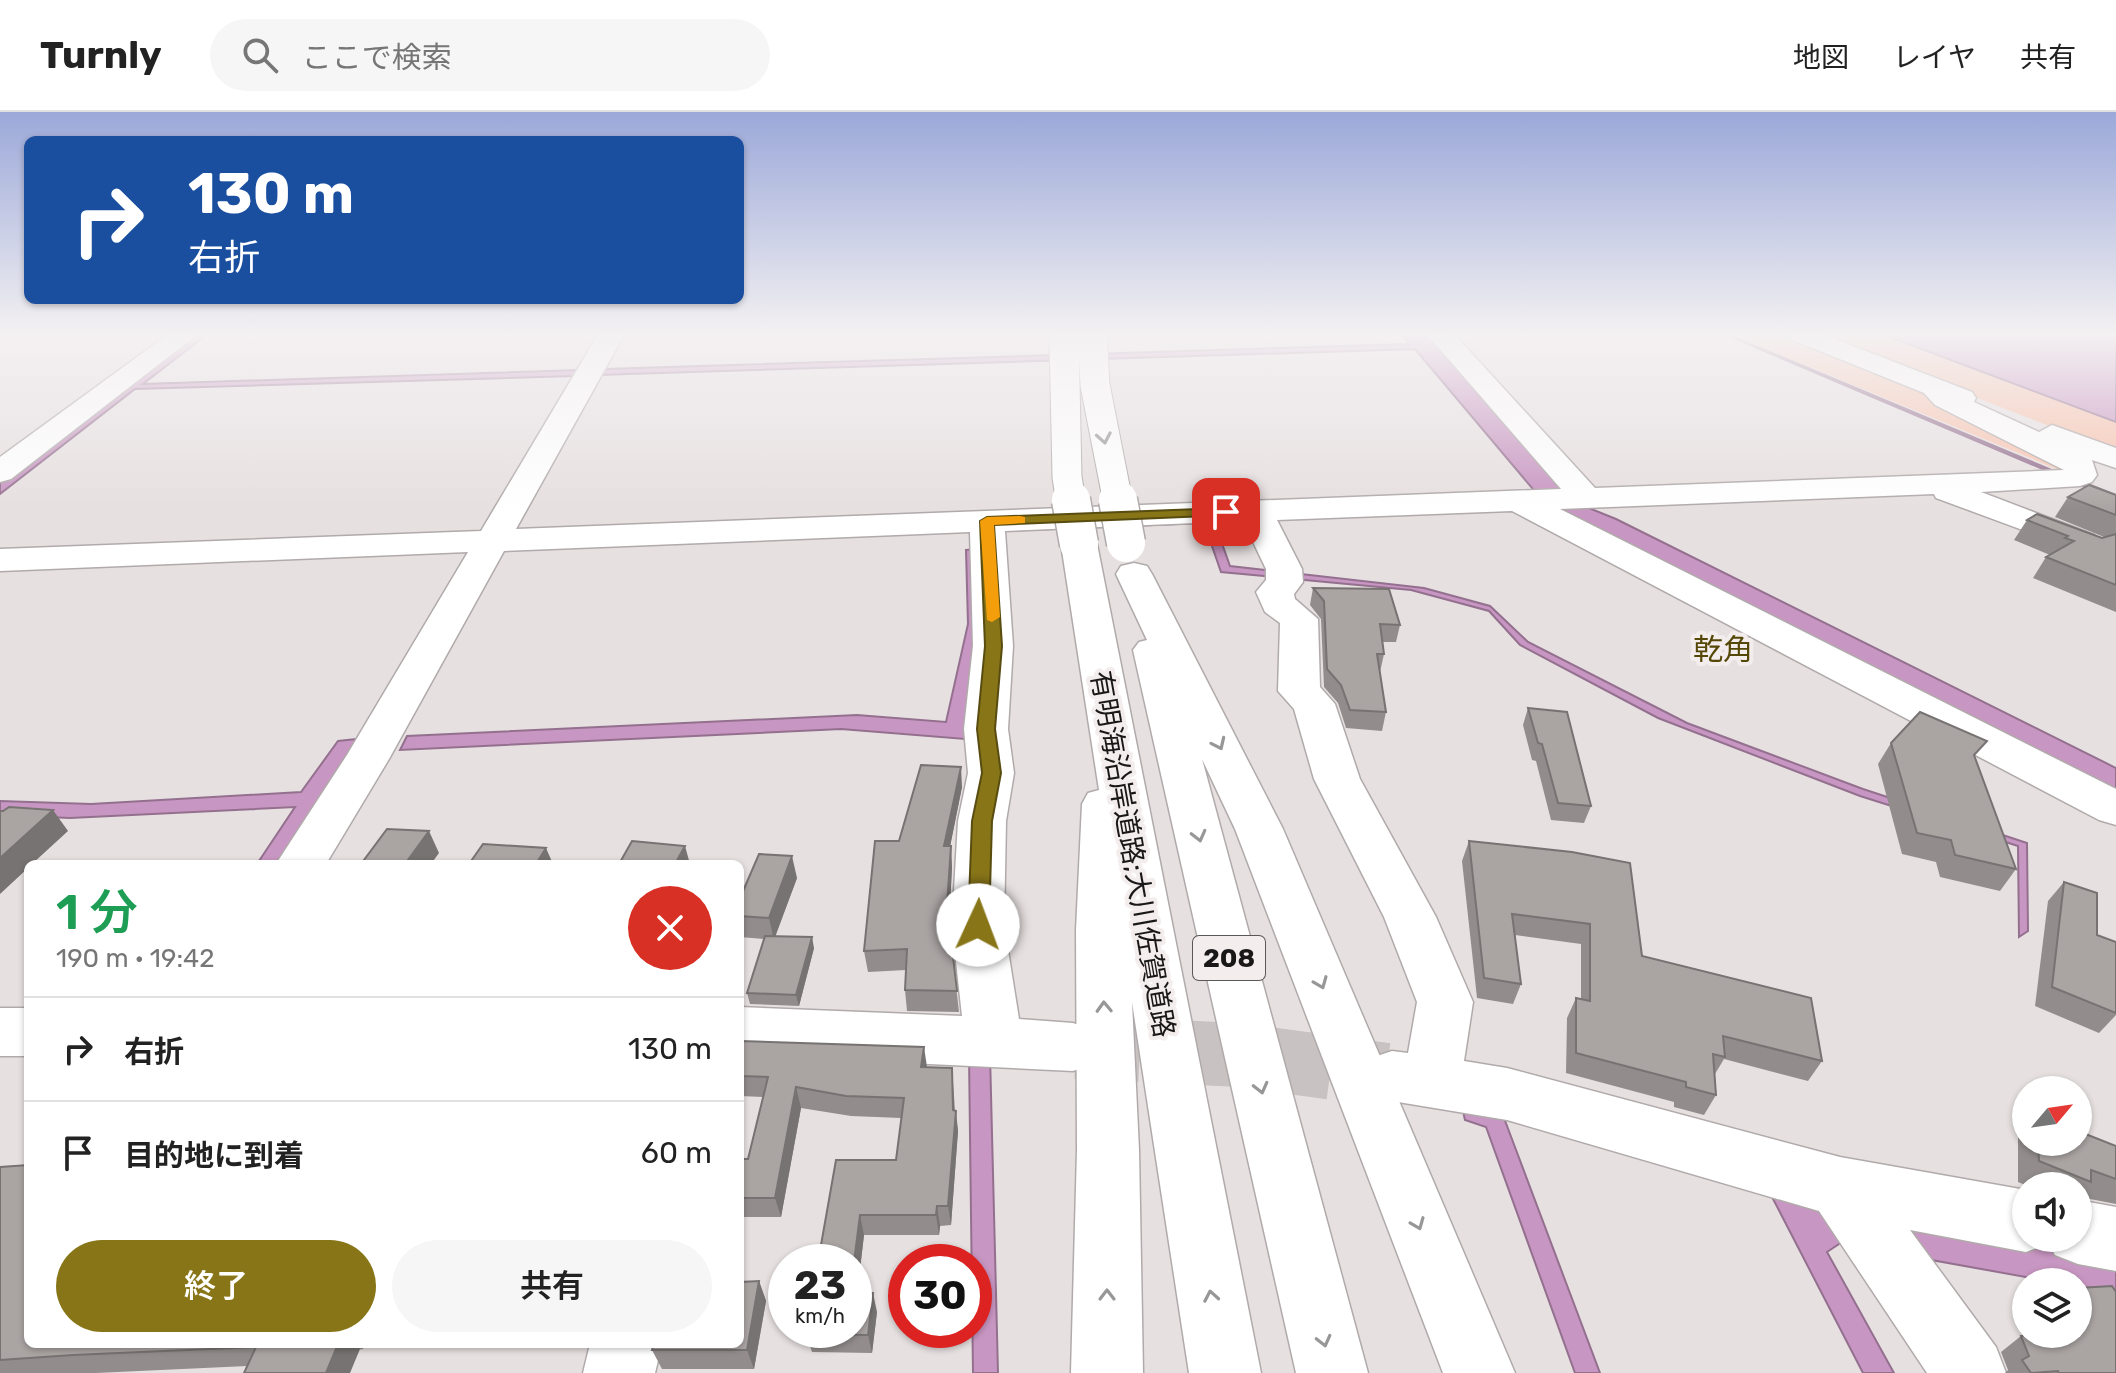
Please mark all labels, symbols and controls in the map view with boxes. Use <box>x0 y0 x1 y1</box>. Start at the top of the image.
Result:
search box <box>210 19 770 91</box>
text: Turnly <box>40 32 162 78</box>
icon: search <box>238 33 282 77</box>
text: ここで検索 <box>302 40 452 76</box>
text: 地図 <box>1793 41 1849 74</box>
text: レイヤ <box>1893 41 1976 74</box>
text: 共有 <box>2020 41 2076 74</box>
text: 130 m <box>188 161 354 227</box>
icon: right <box>56 168 160 272</box>
text: 右折 <box>188 236 260 279</box>
one-way arrow <box>1095 431 1112 445</box>
pin <box>1192 478 1260 546</box>
icon: arrive <box>1204 490 1248 534</box>
district label: 乾角 <box>1693 632 1753 668</box>
street label: 有明海沿岸道路;大川佐賀道路 <box>1084 668 1181 1040</box>
one-way arrow <box>1209 736 1225 751</box>
one-way arrow <box>1190 828 1207 842</box>
position arrow <box>936 883 1020 967</box>
text: 1 分 <box>56 884 138 941</box>
button: close <box>628 886 712 970</box>
road number: 208 <box>1193 936 1265 980</box>
text: 190 m · 19:42 <box>56 943 214 974</box>
one-way arrow <box>1311 975 1328 989</box>
one-way arrow <box>1096 1000 1113 1013</box>
icon: right <box>56 1027 100 1071</box>
text: 130 m <box>628 1031 712 1067</box>
text: 右折 <box>124 1034 184 1070</box>
north arrow <box>2012 1076 2092 1156</box>
map controls <box>2012 1076 2092 1348</box>
one-way arrow <box>1252 1081 1269 1095</box>
icon: arrive <box>56 1131 100 1175</box>
text: 60 m <box>641 1135 712 1171</box>
text: 目的地に到着 <box>124 1138 304 1174</box>
button: sound <box>2012 1172 2092 1252</box>
one-way arrow <box>1409 1216 1425 1230</box>
button: 終了 <box>56 1240 376 1332</box>
button: 共有 <box>392 1240 712 1332</box>
speed limit sign: 30 <box>888 1244 992 1348</box>
text: 23 <box>794 1262 846 1309</box>
button: layers <box>2012 1268 2092 1348</box>
one-way arrow <box>1099 1288 1116 1301</box>
one-way arrow <box>1204 1289 1221 1303</box>
text: km/h <box>795 1304 845 1328</box>
one-way arrow <box>1314 1333 1331 1347</box>

